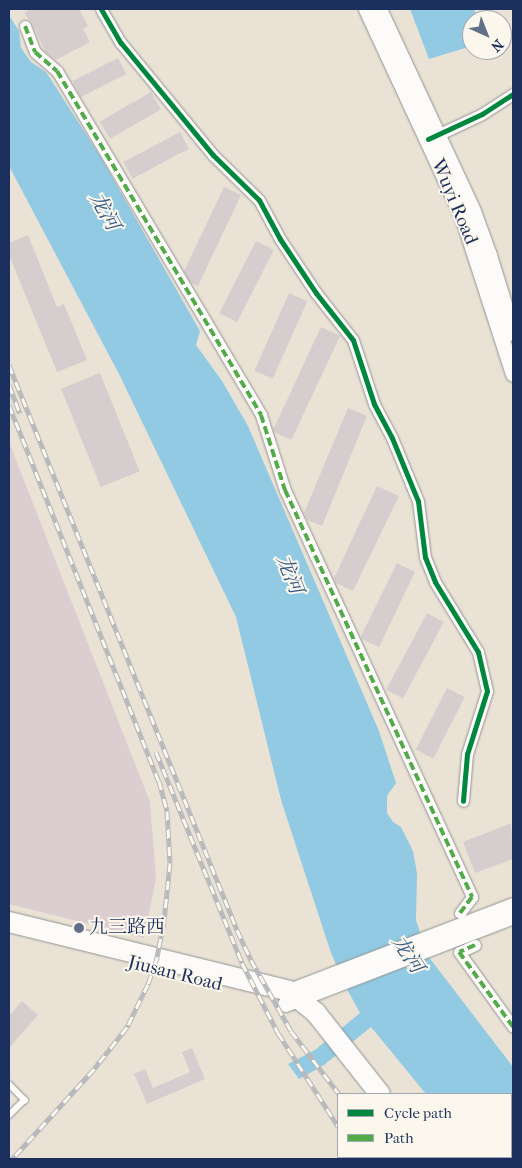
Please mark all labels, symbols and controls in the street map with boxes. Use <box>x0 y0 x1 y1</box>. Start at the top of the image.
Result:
north arrow <box>462 10 512 60</box>
text: N <box>487 36 507 55</box>
street label: Wuyi Road <box>426 156 482 248</box>
water label: 龙河 <box>85 188 125 234</box>
water label: 龙河 <box>271 551 309 597</box>
place label: 九三路西 <box>89 917 165 939</box>
marker: 九三路西 <box>73 922 85 934</box>
water label: 龙河 <box>387 931 429 977</box>
street label: Jiusan Road <box>126 951 224 997</box>
legend <box>337 1093 512 1158</box>
text: Cycle path <box>384 1104 452 1122</box>
text: Path <box>384 1129 414 1147</box>

